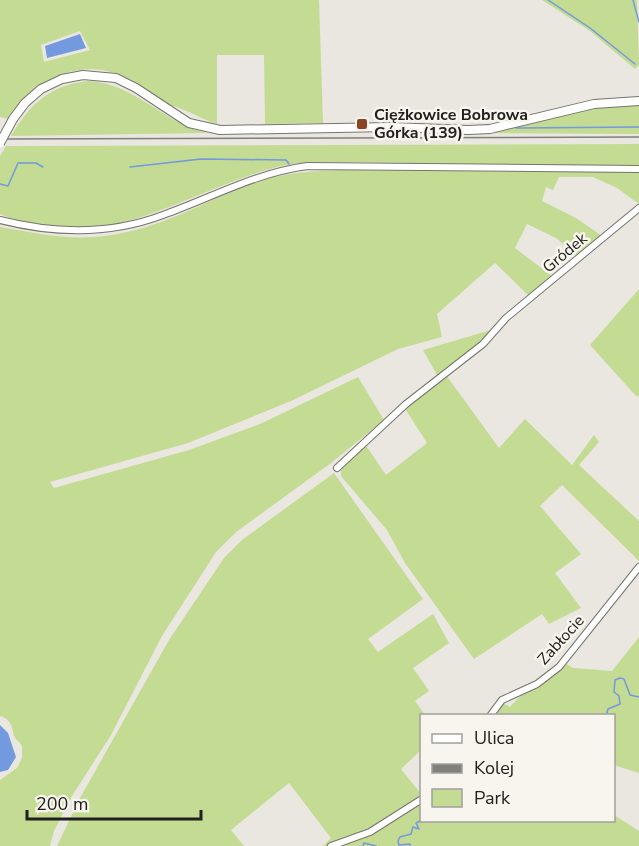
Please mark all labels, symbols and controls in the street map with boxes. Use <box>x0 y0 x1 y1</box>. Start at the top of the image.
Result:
place label: Ciężkowice Bobrowa Górka (139) <box>374 104 528 144</box>
marker: Ciężkowice Bobrowa Górka (139) <box>355 117 369 131</box>
street label: Gródek <box>538 227 593 278</box>
street label: Zabłocie <box>533 610 589 670</box>
legend <box>420 714 615 822</box>
text: Ulica <box>474 726 514 750</box>
text: Kolej <box>474 756 514 780</box>
scale bar <box>27 783 201 821</box>
text: Park <box>474 786 511 810</box>
text: 200 m <box>36 792 88 816</box>

